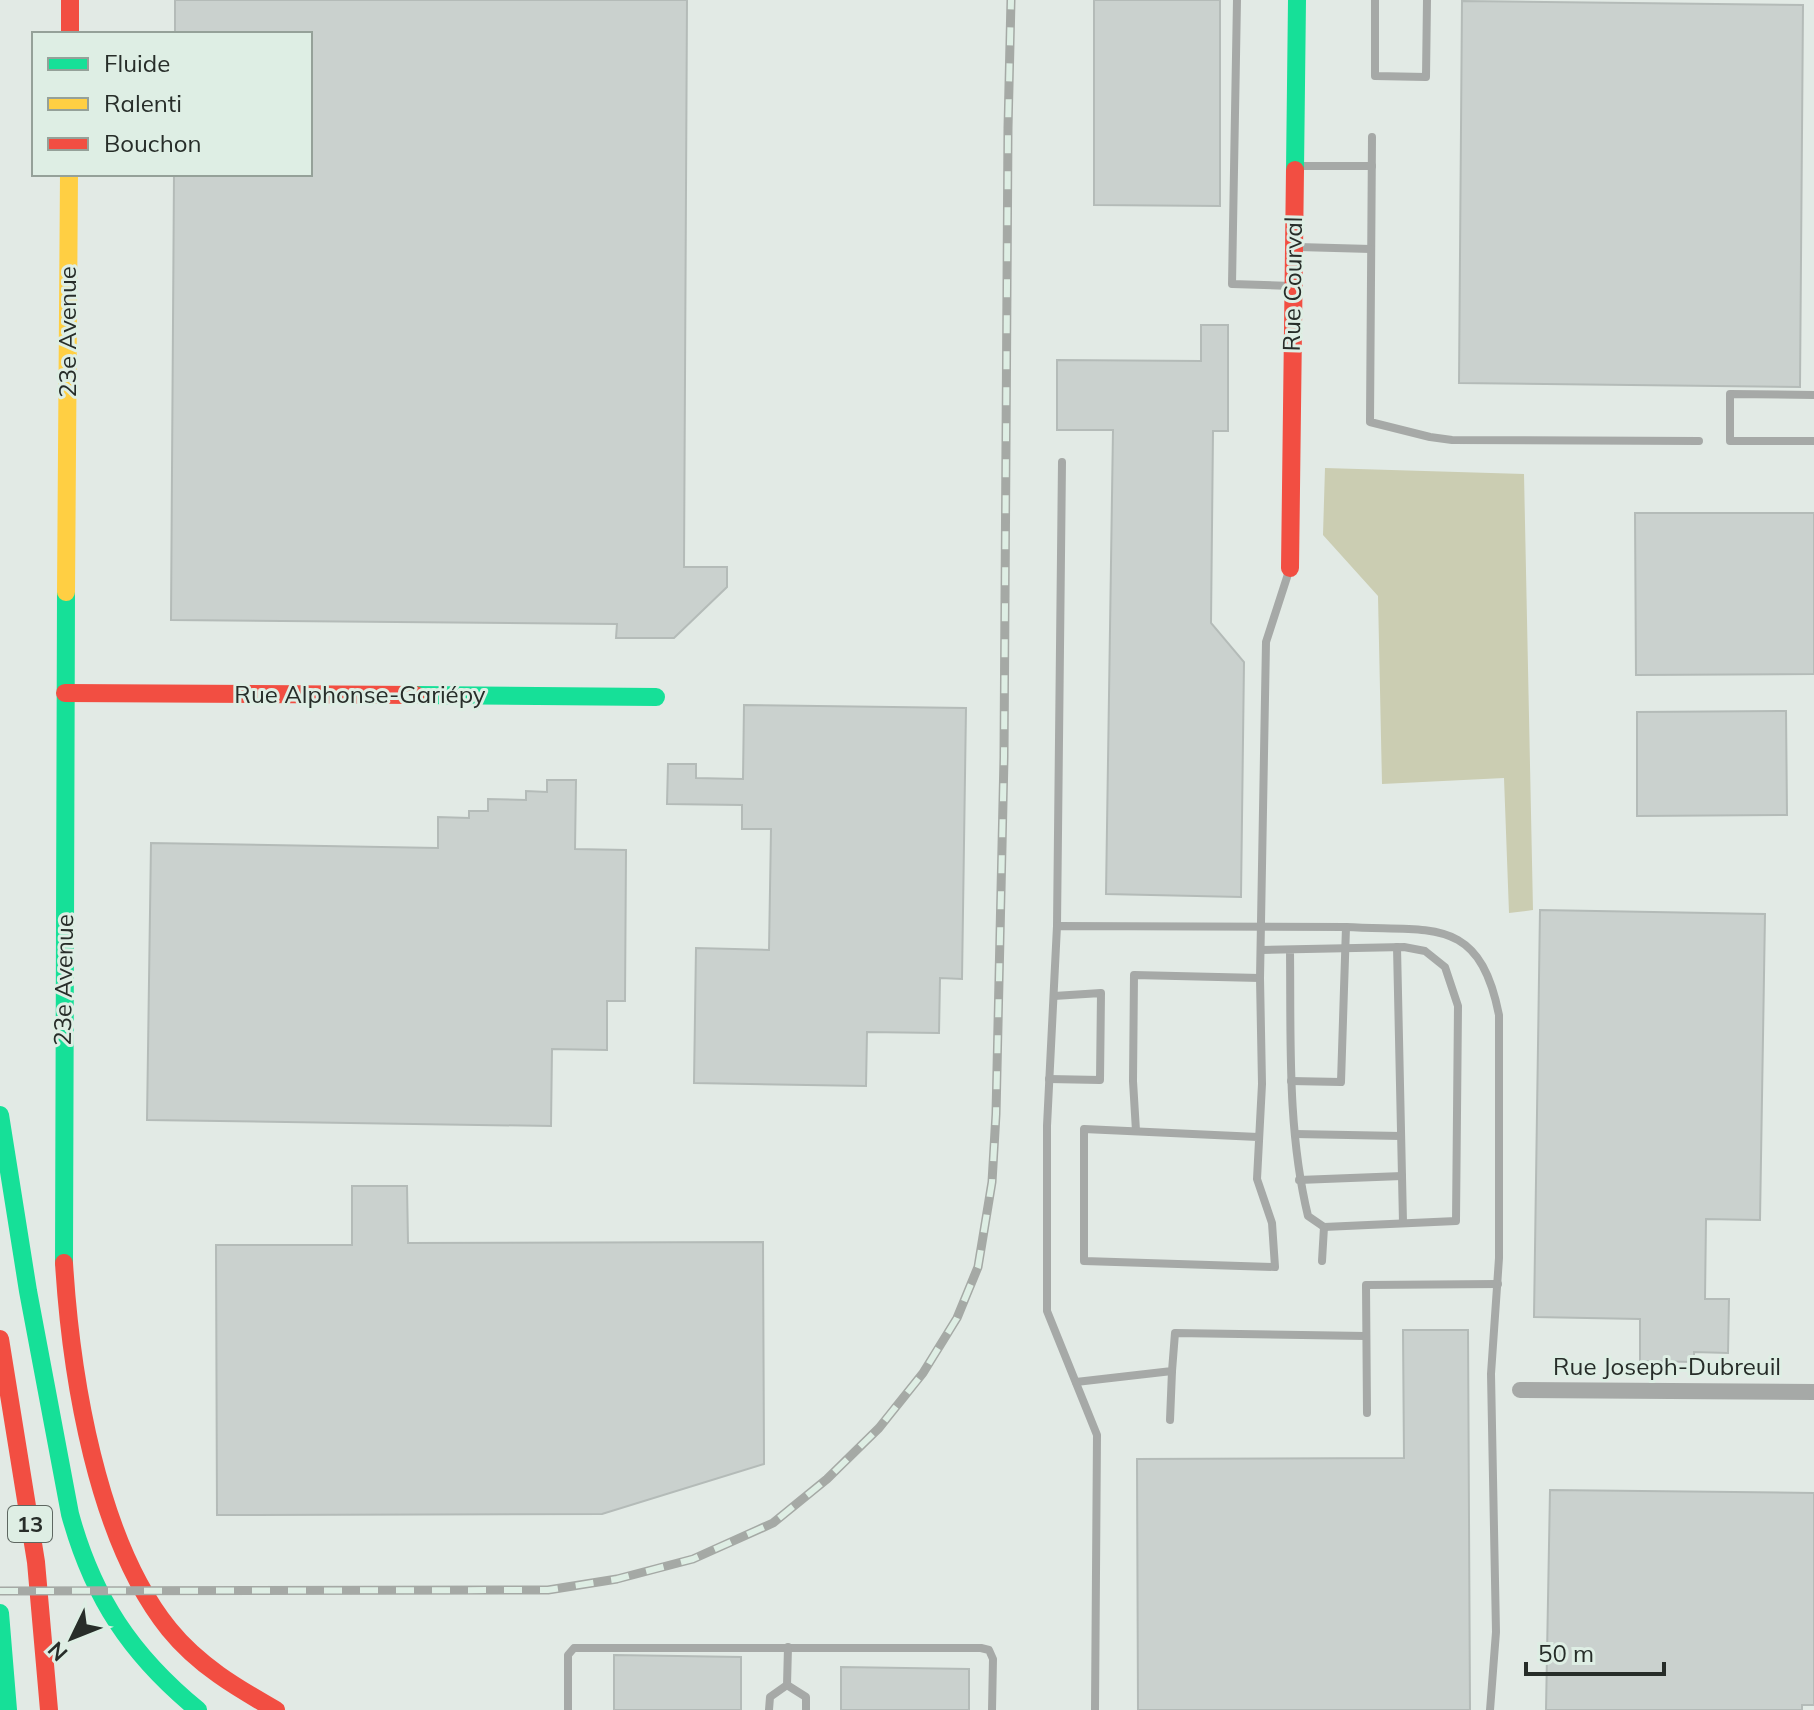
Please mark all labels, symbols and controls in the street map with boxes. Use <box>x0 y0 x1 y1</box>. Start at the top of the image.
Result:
legend <box>32 32 312 176</box>
text: Fluide <box>104 48 170 78</box>
text: Ralenti <box>104 88 182 118</box>
text: Bouchon <box>104 128 202 158</box>
street label: Rue Courval <box>1276 216 1308 352</box>
street label: 23e Avenue <box>52 266 82 398</box>
street label: Rue Alphonse-Gariépy <box>234 679 486 709</box>
street label: 23e Avenue <box>47 914 79 1046</box>
street label: Rue Joseph-Dubreuil <box>1553 1351 1781 1381</box>
road number: 13 <box>8 1506 52 1542</box>
north arrow <box>32 1598 112 1678</box>
scale bar <box>1526 1626 1664 1676</box>
text: N <box>41 1636 73 1667</box>
text: 50 m <box>1538 1638 1594 1668</box>

